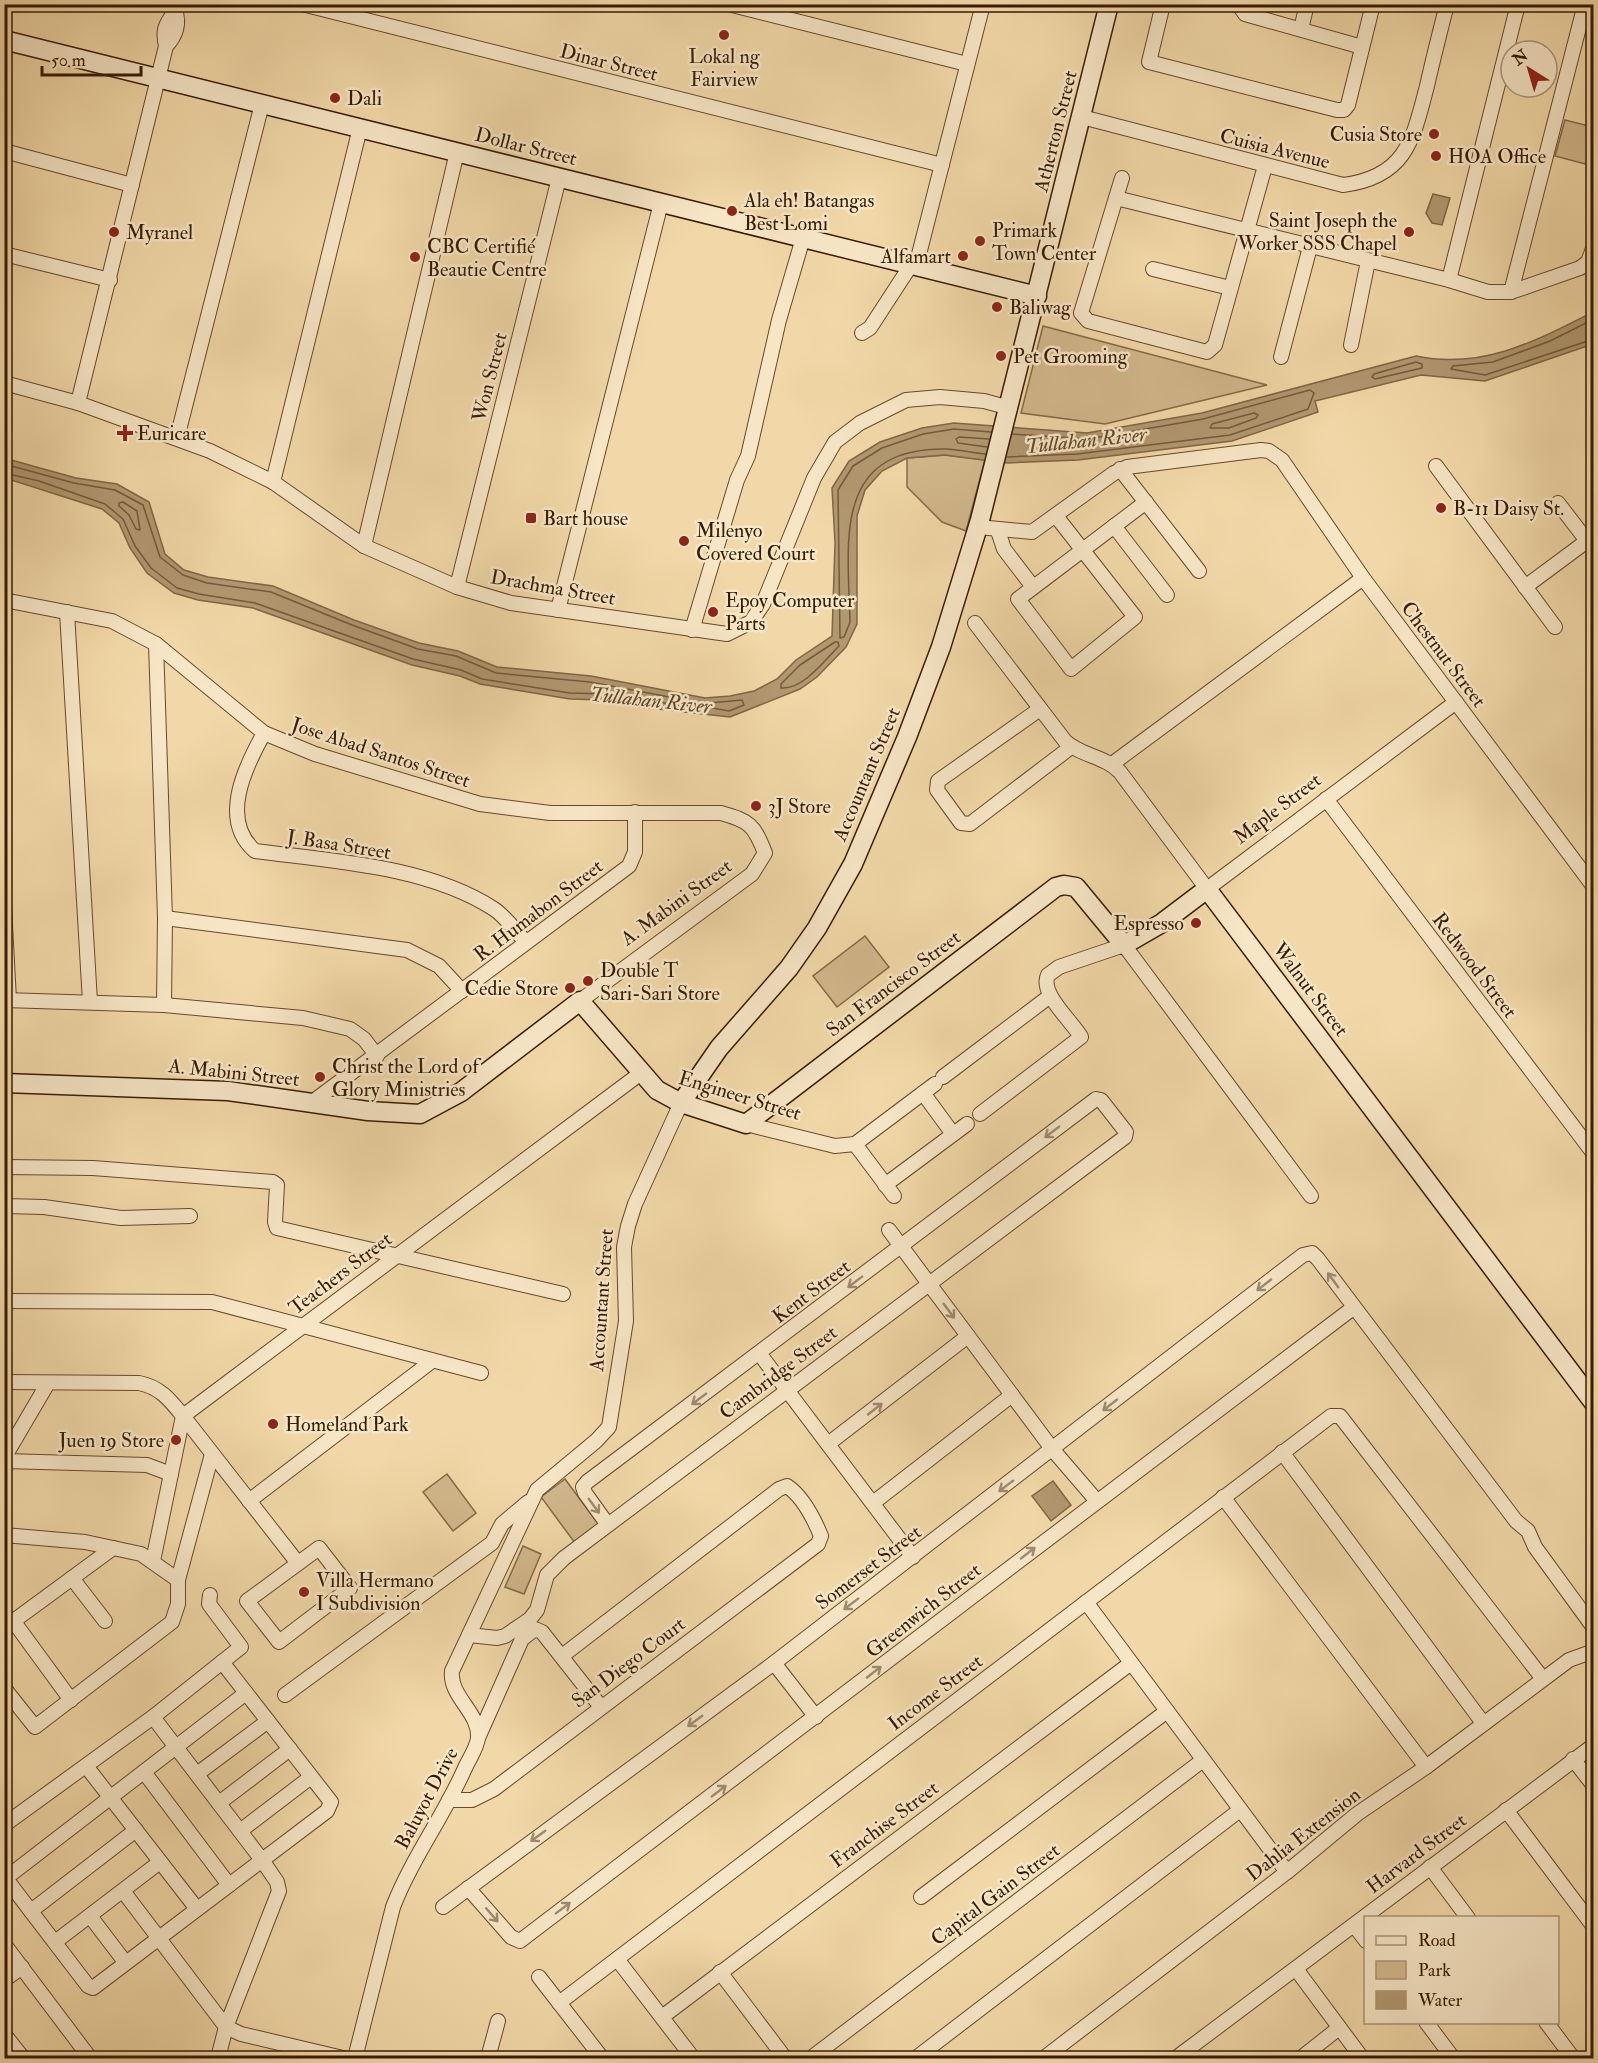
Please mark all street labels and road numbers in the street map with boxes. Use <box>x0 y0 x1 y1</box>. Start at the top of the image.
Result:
street label: Dinar Street <box>557 38 661 87</box>
street label: Atherton Street <box>1028 67 1083 195</box>
street label: Dollar Street <box>472 122 580 171</box>
street label: Cuisia Avenue <box>1217 123 1333 174</box>
street label: Won Street <box>466 329 513 425</box>
street label: Drachma Street <box>488 564 618 611</box>
street label: Chestnut Street <box>1396 596 1492 713</box>
street label: Accountant Street <box>827 703 906 846</box>
street label: Jose Abad Santos Street <box>287 711 474 793</box>
street label: Maple Street <box>1229 767 1327 850</box>
street label: J. Basa Street <box>284 824 393 865</box>
street label: R. Humabon Street <box>469 853 608 967</box>
street label: A. Mabini Street <box>615 853 737 952</box>
street label: Redwood Street <box>1427 907 1523 1024</box>
street label: San Francisco Street <box>821 924 966 1042</box>
street label: Walnut Street <box>1267 937 1354 1042</box>
street label: A. Mabini Street <box>166 1053 301 1092</box>
street label: Engineer Street <box>676 1065 805 1126</box>
street label: Teachers Street <box>284 1226 397 1320</box>
street label: Accountant Street <box>584 1227 619 1373</box>
street label: Kent Street <box>767 1254 856 1329</box>
street label: Cambridge Street <box>714 1320 843 1425</box>
street label: Somerset Street <box>810 1519 927 1615</box>
street label: Greenwich Street <box>861 1557 986 1663</box>
street label: San Diego Court <box>566 1611 691 1713</box>
street label: Income Street <box>883 1648 988 1736</box>
street label: Baluyot Drive <box>389 1743 464 1853</box>
street label: Franchise Street <box>825 1775 944 1873</box>
street label: Dahlia Extension <box>1241 1782 1366 1887</box>
street label: Harvard Street <box>1361 1807 1472 1899</box>
street label: Capital Gain Street <box>926 1837 1066 1952</box>

